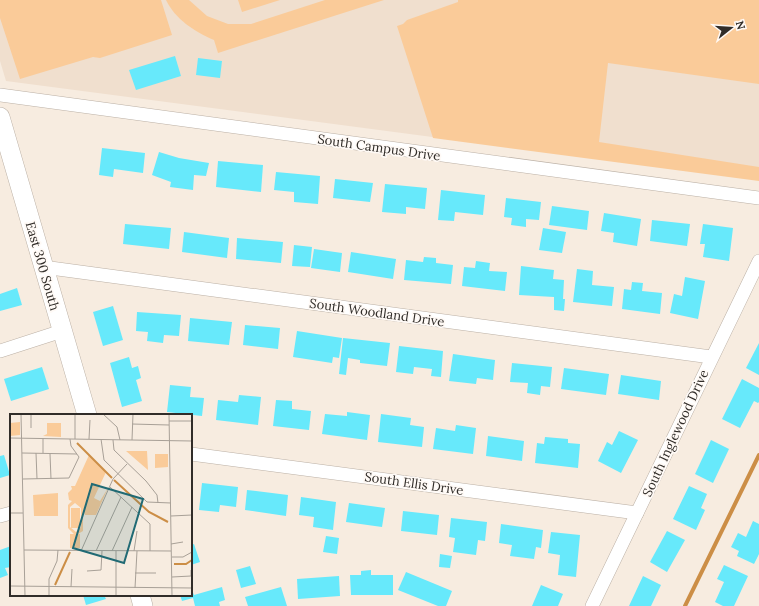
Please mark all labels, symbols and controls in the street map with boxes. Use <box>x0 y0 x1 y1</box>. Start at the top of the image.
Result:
north arrow <box>711 8 751 48</box>
text: N <box>733 19 749 32</box>
street label: South Campus Drive <box>316 130 441 165</box>
street label: East 300 South <box>22 220 63 313</box>
street label: South Woodland Drive <box>308 295 446 330</box>
street label: South Inglewood Drive <box>639 367 712 499</box>
inset map <box>10 414 192 596</box>
street label: South Ellis Drive <box>363 468 465 499</box>

